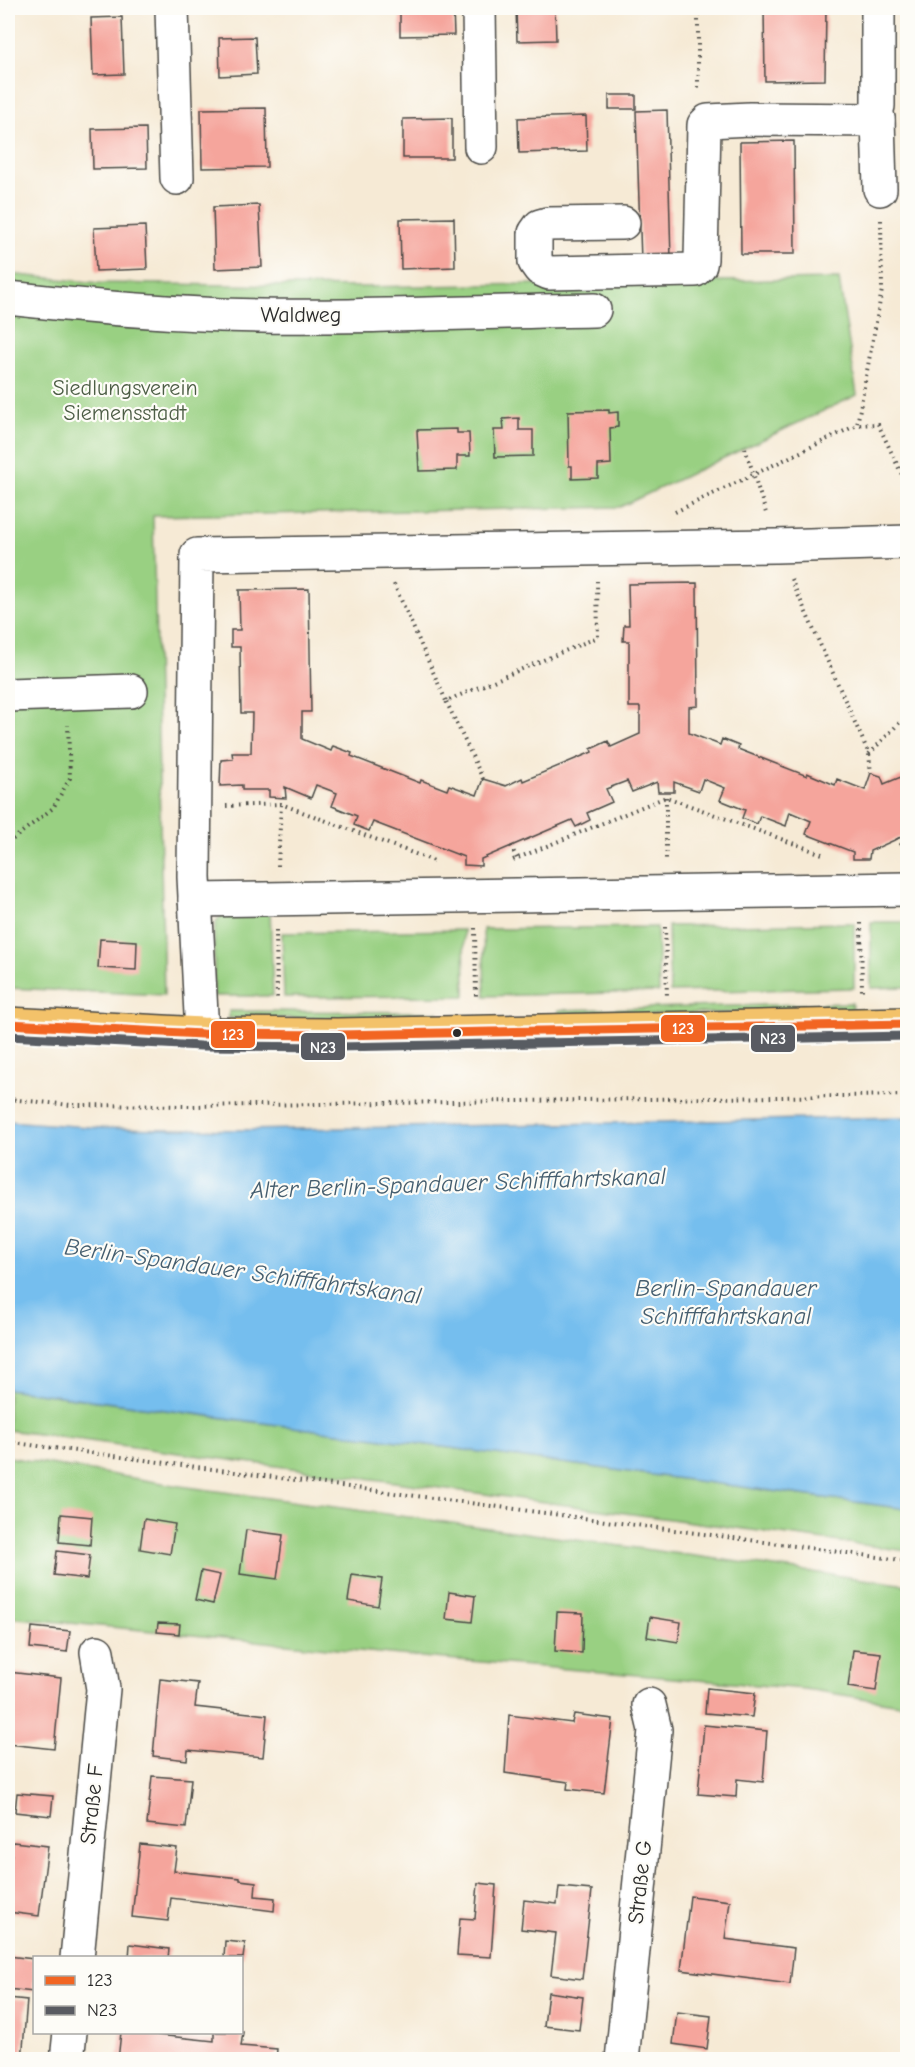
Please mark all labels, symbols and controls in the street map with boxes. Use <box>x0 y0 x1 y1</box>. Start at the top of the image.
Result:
street label: Waldweg <box>261 302 341 328</box>
park label: Siedlungsverein Siemensstadt <box>52 375 198 426</box>
line badge: 123 <box>660 1014 706 1043</box>
line badge: 123 <box>210 1020 256 1049</box>
text: 123 <box>672 1020 694 1038</box>
line badge: N23 <box>750 1024 796 1053</box>
text: 123 <box>222 1026 244 1044</box>
unlabelled marker <box>451 1027 463 1039</box>
text: N23 <box>760 1030 786 1048</box>
line badge: N23 <box>300 1032 346 1061</box>
text: N23 <box>310 1039 336 1057</box>
water label: Alter Berlin-Spandauer Schifffahrtskanal <box>249 1162 667 1204</box>
water label: Berlin-Spandauer Schifffahrtskanal <box>63 1232 424 1310</box>
water label: Berlin-Spandauer Schifffahrtskanal <box>635 1274 818 1330</box>
street label: Straße F <box>75 1762 109 1846</box>
street label: Straße G <box>623 1839 657 1925</box>
legend <box>33 1956 243 2034</box>
text: 123 <box>87 1970 113 1991</box>
text: N23 <box>87 2000 117 2021</box>

